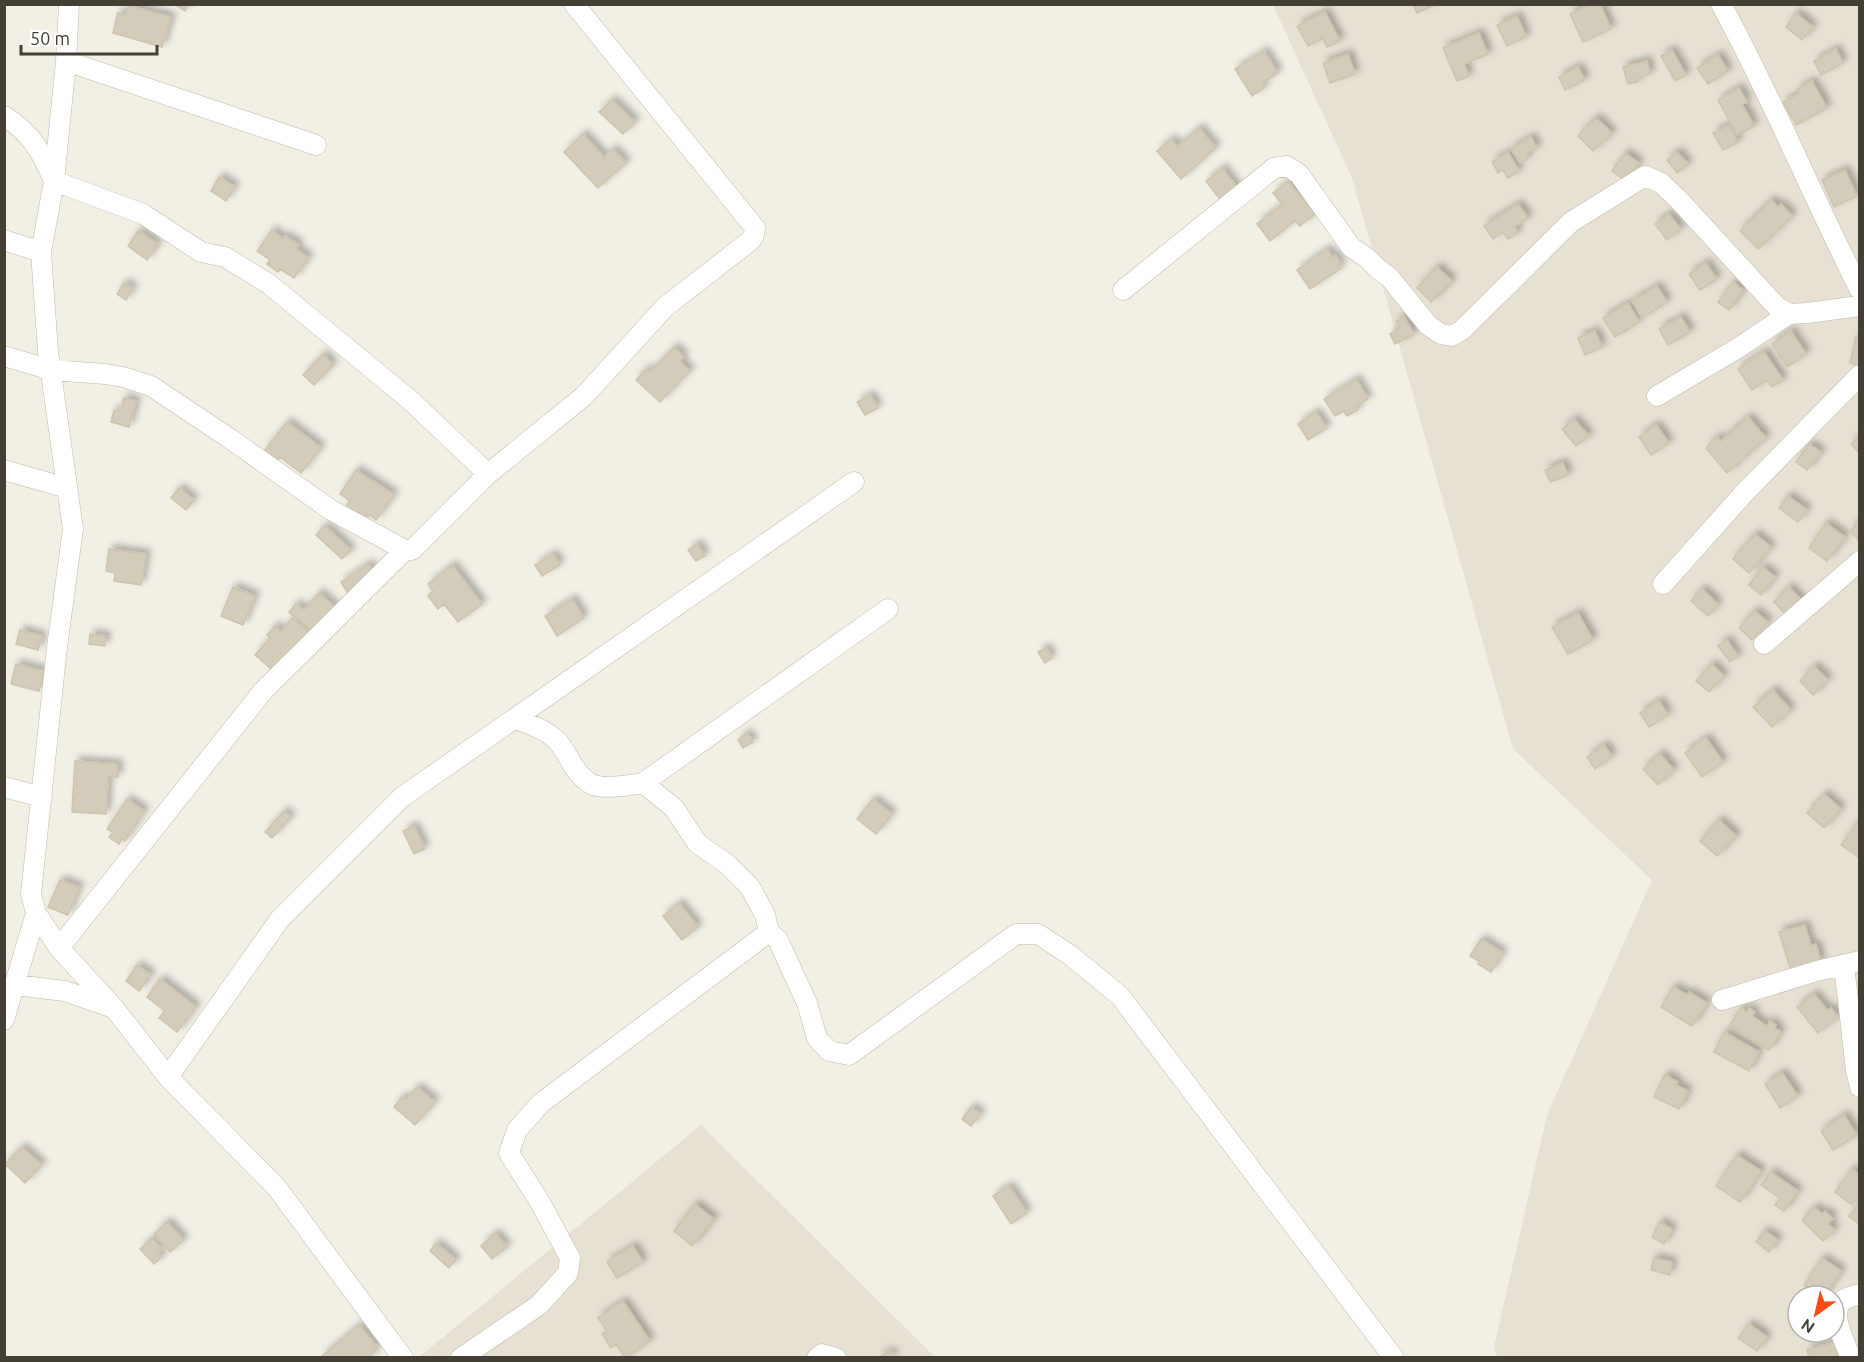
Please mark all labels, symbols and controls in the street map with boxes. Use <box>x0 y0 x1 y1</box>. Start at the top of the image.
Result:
scale bar <box>21 18 158 56</box>
text: 50 m <box>30 28 70 48</box>
north arrow <box>1786 1284 1846 1344</box>
text: N <box>1798 1316 1818 1337</box>

